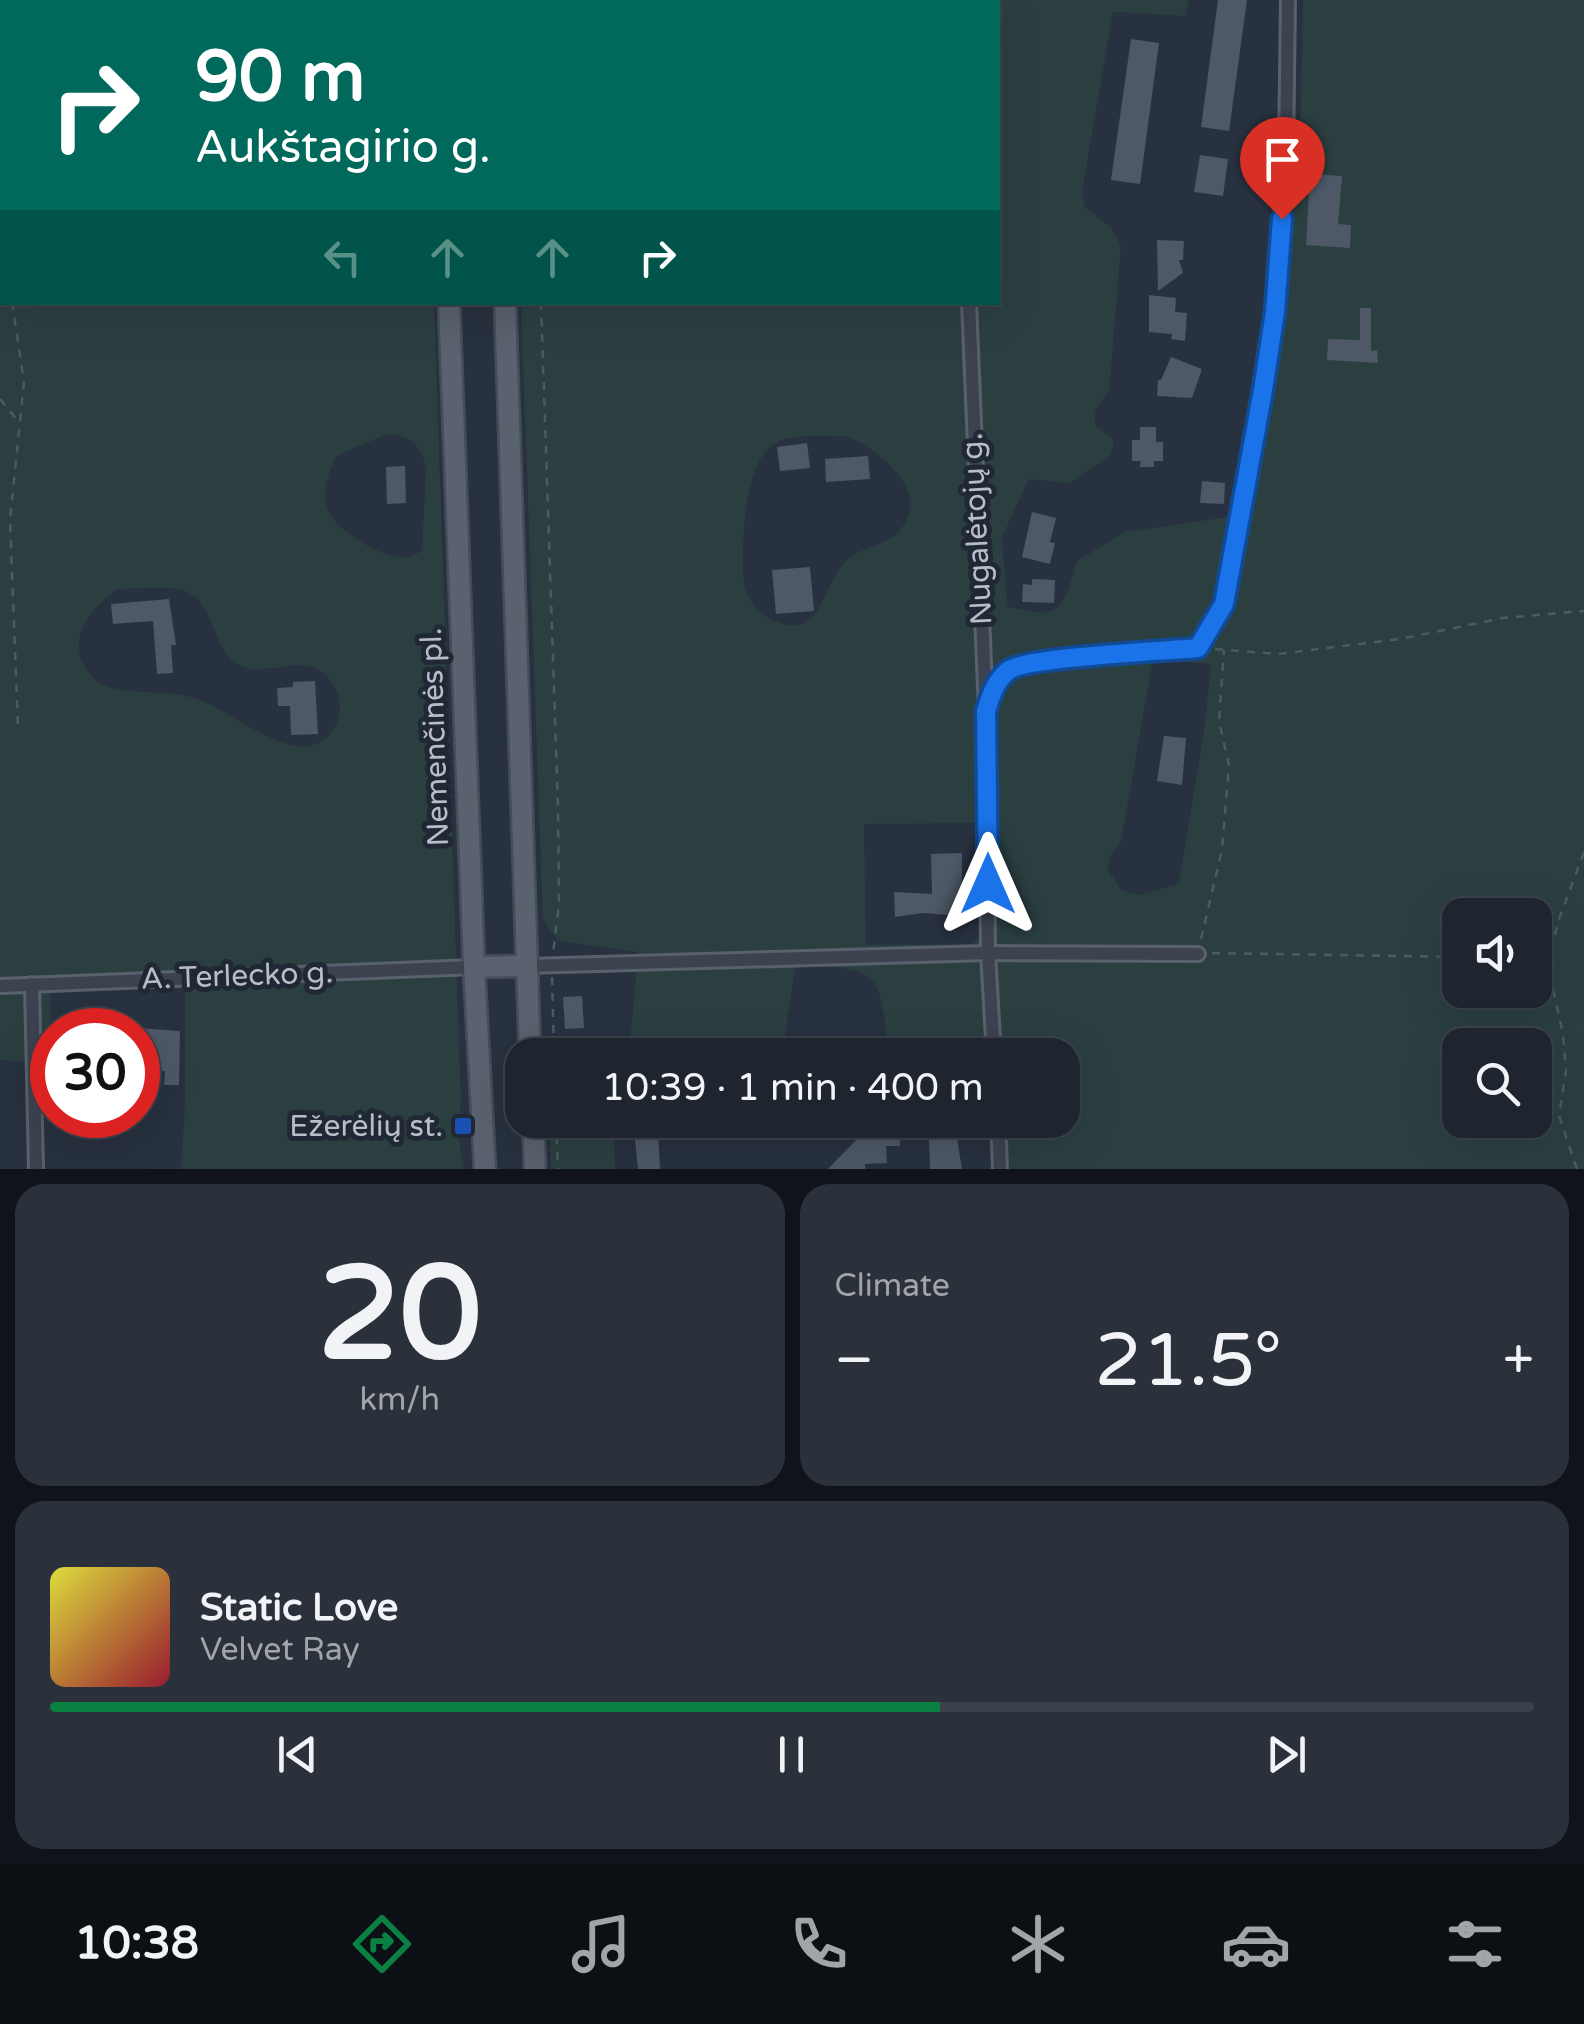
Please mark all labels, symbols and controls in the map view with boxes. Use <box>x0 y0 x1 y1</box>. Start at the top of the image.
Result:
text: 90 m <box>195 36 365 120</box>
icon: right <box>30 40 160 170</box>
pin <box>1240 117 1325 220</box>
text: Aukštagirio g. <box>195 121 491 175</box>
icon: arrive <box>1255 132 1310 187</box>
icon: left <box>315 230 370 285</box>
icon: ahead <box>420 230 475 285</box>
icon: ahead <box>525 230 580 285</box>
icon: right <box>630 230 685 285</box>
street label: Nugalėtojų g. <box>953 432 1001 626</box>
street label: Nemenčinės pl. <box>413 627 457 847</box>
position arrow <box>936 832 1040 936</box>
map controls <box>1442 898 1552 1138</box>
button: sound <box>1442 898 1552 1008</box>
street label: A. Terlecko g. <box>140 954 334 998</box>
speed limit sign: 30 <box>30 1008 160 1138</box>
button: search <box>1442 1028 1552 1138</box>
text: 10:39 · 1 min · 400 m <box>601 1065 984 1111</box>
place label: Ežerėlių st. <box>289 1108 443 1145</box>
marker: Ežerėlių st. <box>452 1115 474 1137</box>
text: 20 <box>318 1238 481 1394</box>
text: Climate <box>835 1267 950 1305</box>
text: 21.5° <box>1095 1316 1282 1406</box>
text: − <box>835 1328 874 1394</box>
text: + <box>1503 1328 1534 1394</box>
text: km/h <box>360 1381 440 1419</box>
text: Static Love <box>200 1585 398 1631</box>
text: Velvet Ray <box>200 1631 360 1669</box>
icon: previous <box>270 1727 325 1782</box>
icon: pause <box>764 1727 819 1782</box>
icon: next <box>1259 1727 1314 1782</box>
icon: directions <box>347 1909 417 1979</box>
icon: music <box>566 1909 636 1979</box>
icon: phone <box>784 1909 854 1979</box>
icon: climate <box>1003 1909 1073 1979</box>
icon: car <box>1221 1909 1291 1979</box>
icon: filters <box>1440 1909 1510 1979</box>
text: 10:38 <box>74 1917 199 1971</box>

